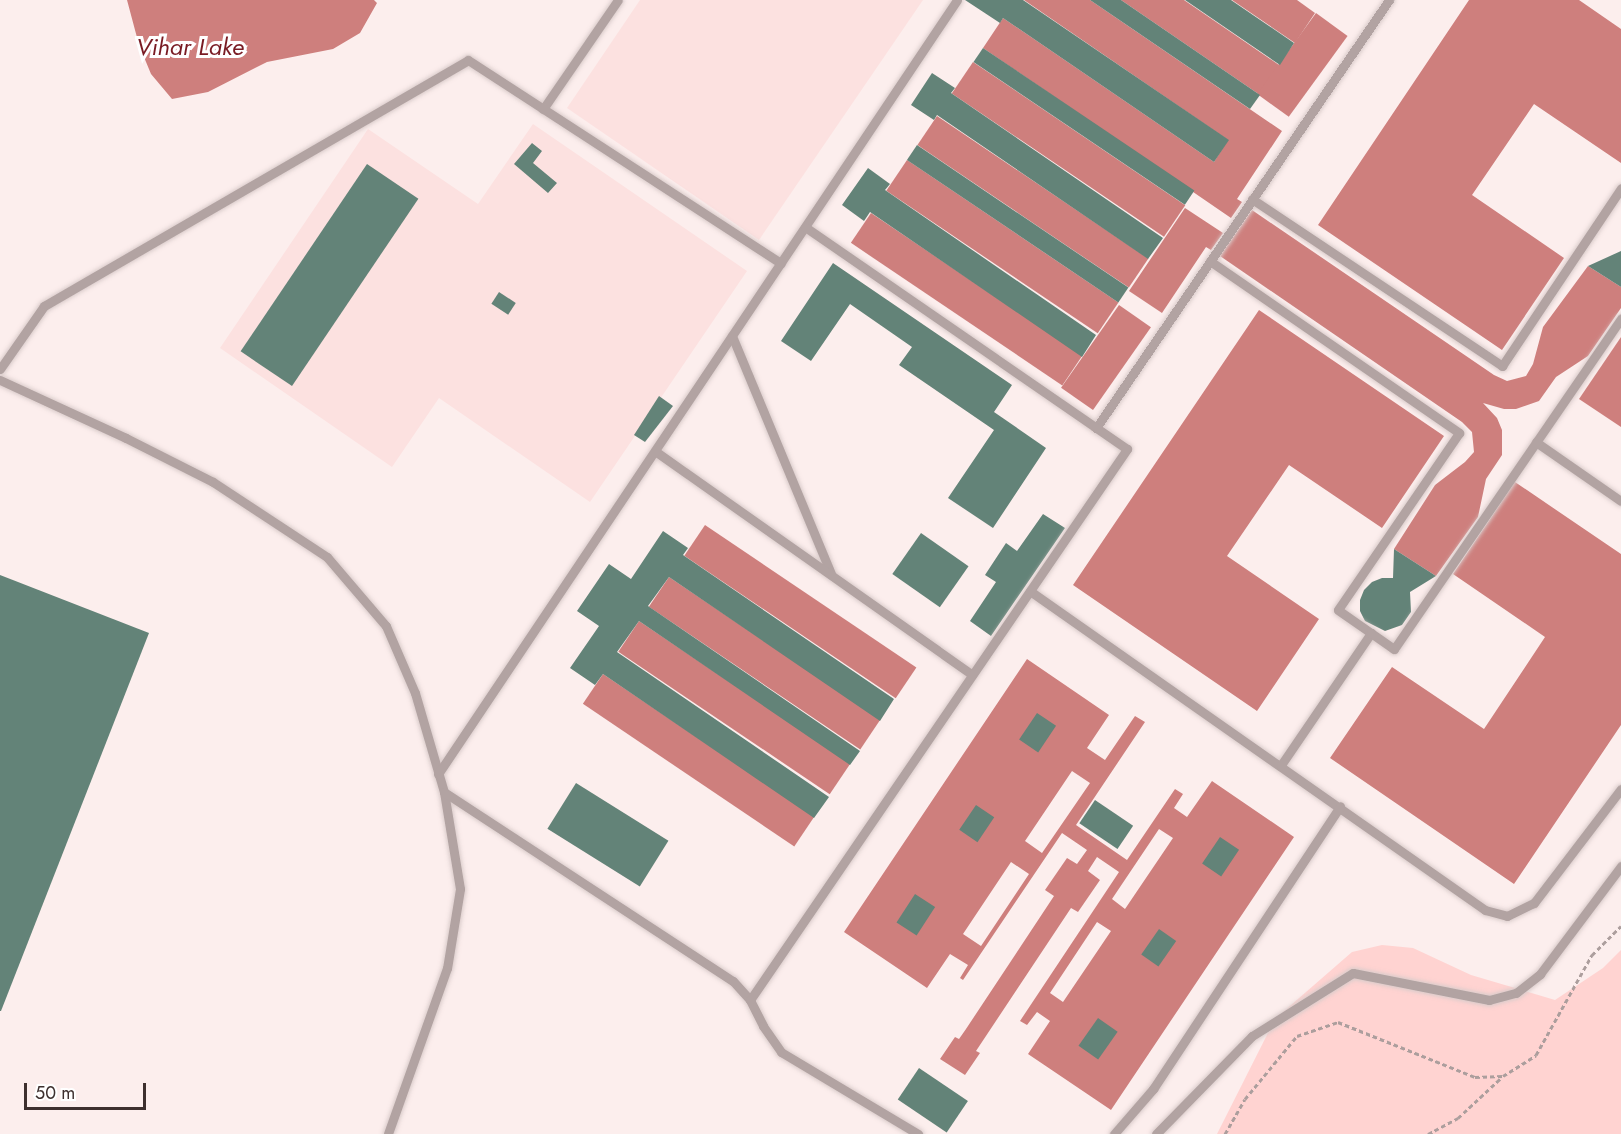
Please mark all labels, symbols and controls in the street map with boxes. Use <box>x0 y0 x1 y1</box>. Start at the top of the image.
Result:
water label: Vihar Lake <box>136 33 244 61</box>
scale bar <box>27 1071 148 1109</box>
text: 50 m <box>35 1080 75 1106</box>

